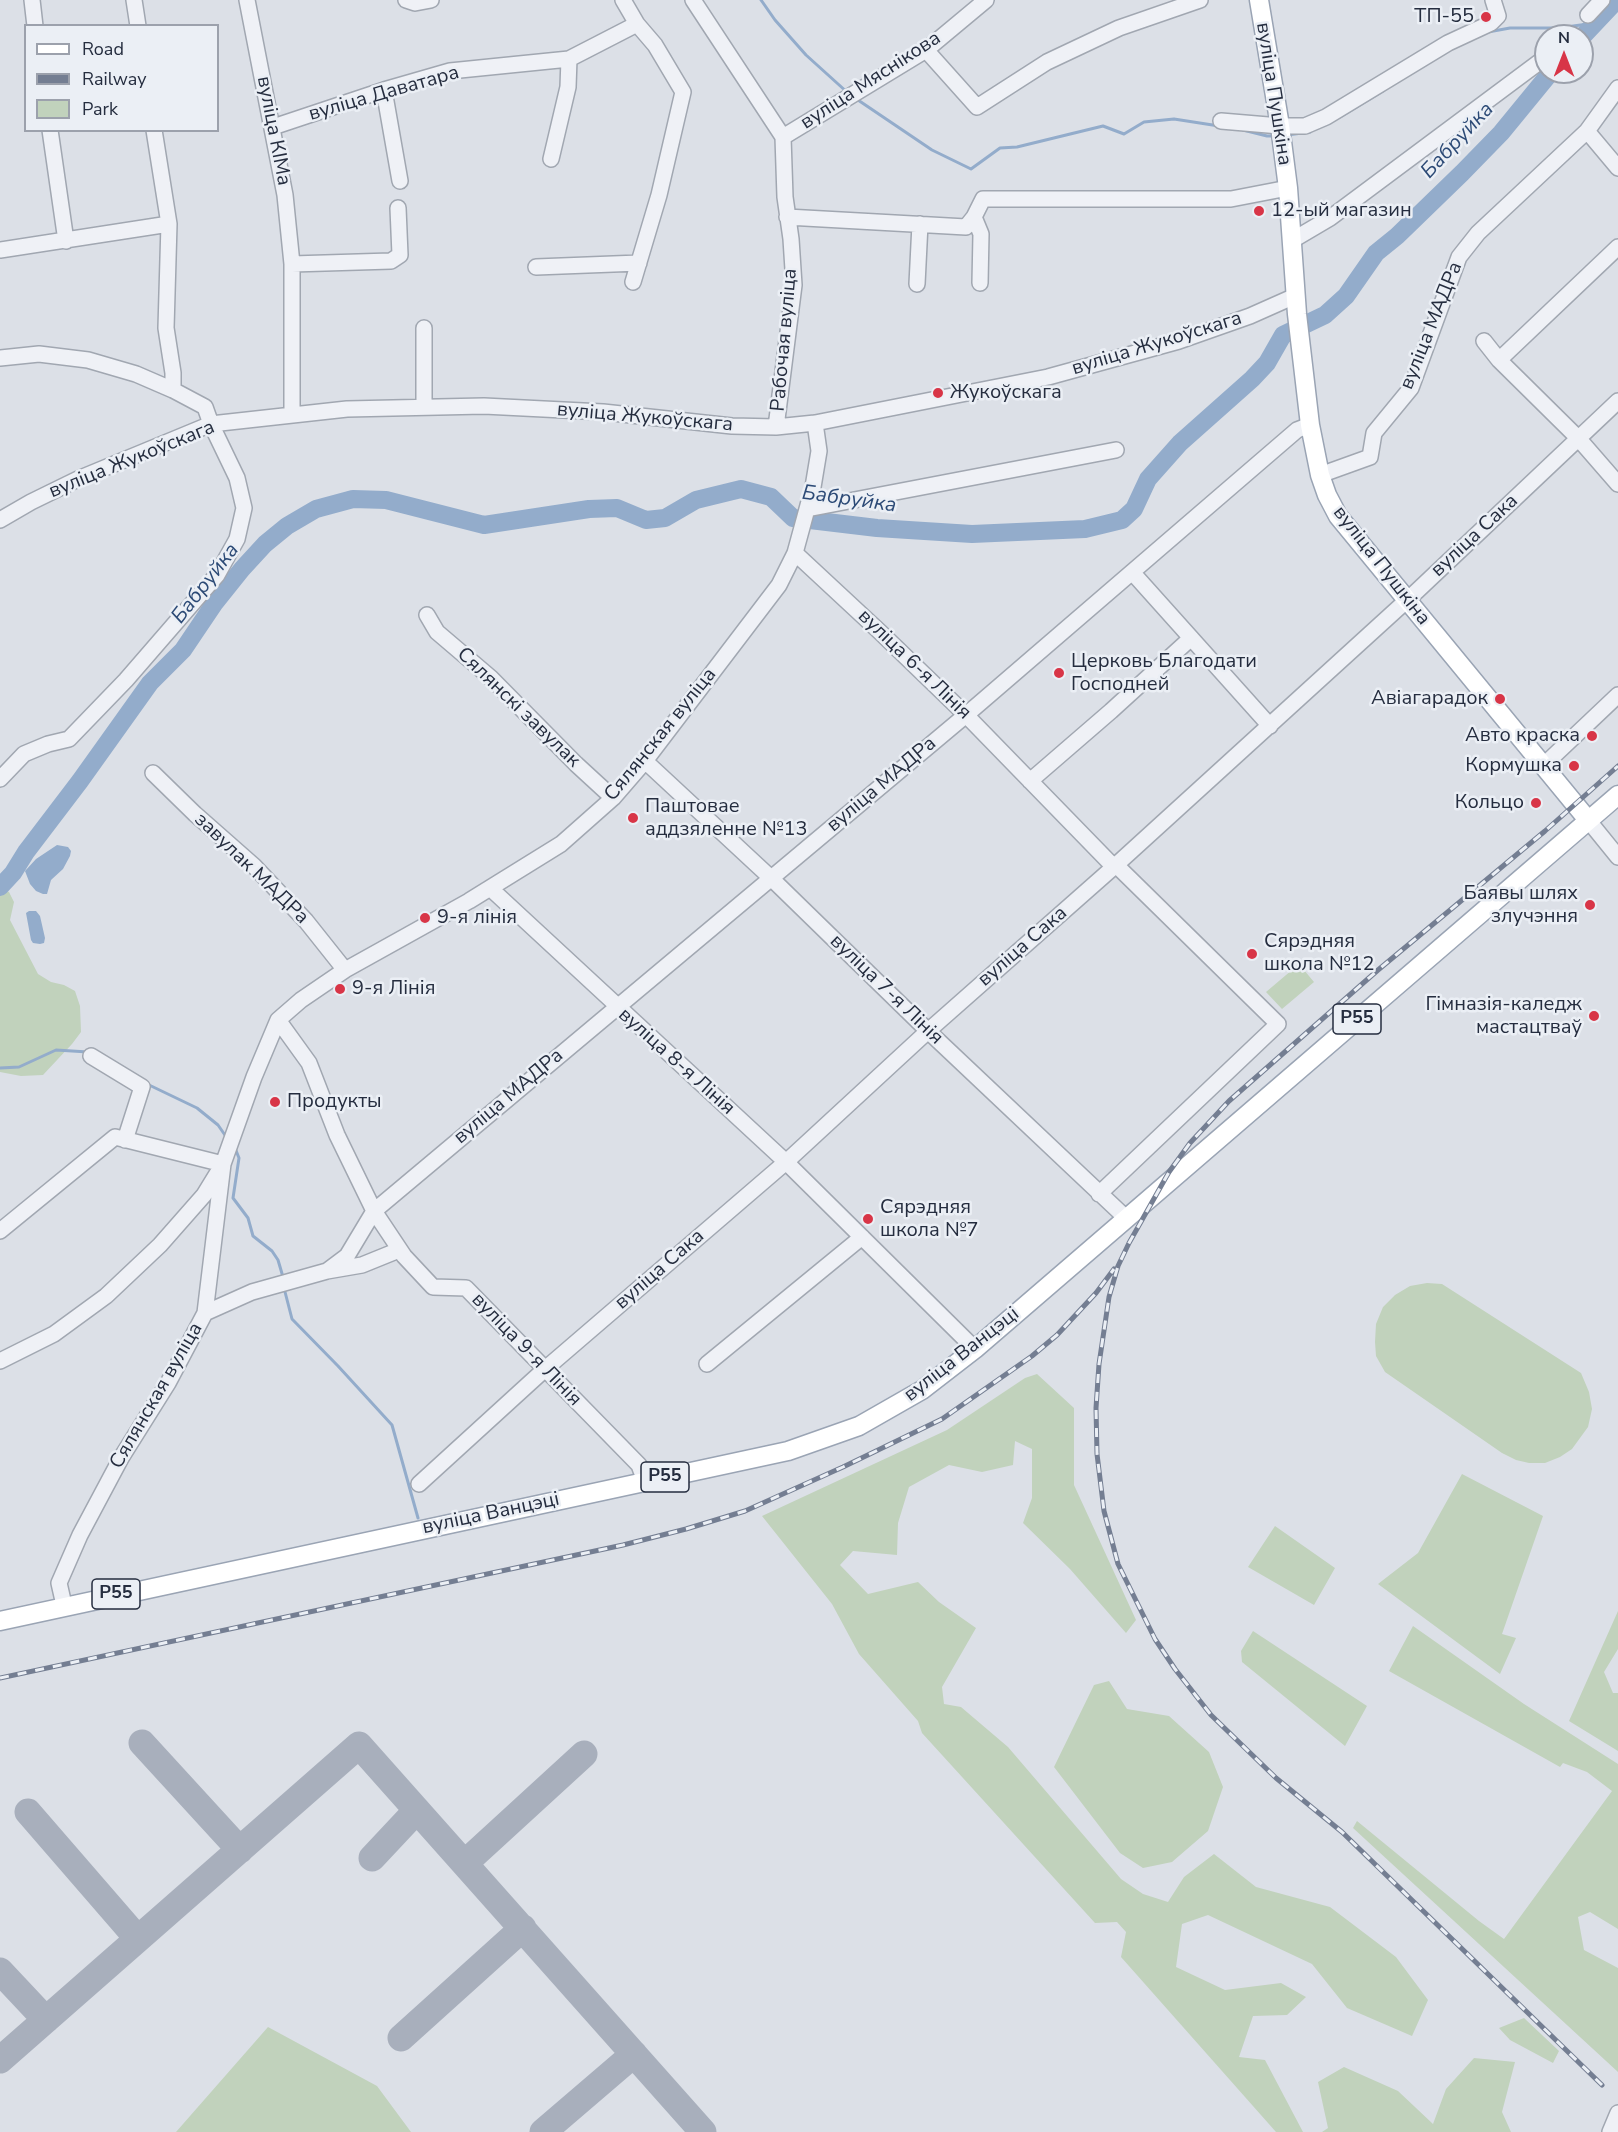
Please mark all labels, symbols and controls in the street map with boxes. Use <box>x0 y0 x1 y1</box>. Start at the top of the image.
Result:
place label: ТП-55 <box>1414 5 1474 29</box>
marker: ТП-55 <box>1479 10 1493 24</box>
street label: вуліца Пушкіна <box>1250 21 1296 167</box>
legend <box>24 24 219 132</box>
north arrow <box>1534 24 1594 84</box>
street label: вуліца Мяснікова <box>796 27 946 135</box>
text: N <box>1558 27 1570 49</box>
text: Road <box>82 37 124 61</box>
street label: вуліца Даватара <box>306 61 462 127</box>
text: Railway <box>82 67 147 91</box>
street label: вуліца КІМа <box>251 74 295 188</box>
text: Park <box>82 97 118 121</box>
water label: Бабруйка <box>1416 98 1500 184</box>
place label: 12-ый магазин <box>1271 199 1412 223</box>
marker: 12-ый магазин <box>1252 204 1266 218</box>
street label: вуліца МАДРа <box>1395 259 1469 393</box>
street label: Рабочая вуліца <box>767 267 803 413</box>
street label: вуліца Жукоўскага <box>1069 307 1245 381</box>
place label: Жукоўскага <box>950 381 1062 405</box>
marker: Жукоўскага <box>931 386 945 400</box>
street label: вуліца Жукоўскага <box>556 398 734 438</box>
street label: вуліца Жукоўскага <box>46 416 218 504</box>
water label: Бабруйка <box>800 481 898 519</box>
street label: вуліца Сака <box>1426 490 1524 582</box>
street label: вуліца Пушкіна <box>1327 502 1435 630</box>
water label: Бабруйка <box>167 539 245 629</box>
street label: вуліца 6-я Лінія <box>852 605 976 725</box>
street label: Сялянскі завулак <box>451 643 585 773</box>
place label: Церковь Благодати Господней <box>1071 650 1257 697</box>
street label: Сялянская вуліца <box>600 663 722 807</box>
marker: Церковь Благодати Господней <box>1052 666 1066 680</box>
place label: Авіагарадок <box>1371 687 1488 711</box>
marker: Авіагарадок <box>1493 692 1507 706</box>
place label: Авто краска <box>1465 724 1580 748</box>
marker: Авто краска <box>1585 729 1599 743</box>
street label: вуліца МАДРа <box>822 732 942 838</box>
place label: Кормушка <box>1465 754 1562 778</box>
marker: Кормушка <box>1567 759 1581 773</box>
place label: Кольцо <box>1455 791 1524 815</box>
place label: Паштовае аддзяленне №13 <box>645 795 808 842</box>
marker: Кольцо <box>1529 796 1543 810</box>
street label: завулак МАДРа <box>189 808 313 930</box>
marker: Паштовае аддзяленне №13 <box>626 811 640 825</box>
place label: Баявы шлях злучэння <box>1464 882 1578 929</box>
marker: Баявы шлях злучэння <box>1583 898 1597 912</box>
street label: вуліца Сака <box>973 902 1073 992</box>
place label: 9-я лінія <box>437 906 517 930</box>
marker: 9-я лінія <box>418 911 432 925</box>
street label: вуліца 7-я Лінія <box>824 930 948 1050</box>
place label: Сярэдняя школа №12 <box>1264 930 1375 977</box>
marker: Сярэдняя школа №12 <box>1245 947 1259 961</box>
place label: 9-я Лінія <box>352 977 435 1001</box>
marker: 9-я Лінія <box>333 982 347 996</box>
place label: Гімназія-каледж мастацтваў <box>1425 993 1582 1040</box>
street label: вуліца 8-я Лінія <box>613 1003 739 1121</box>
road number: Р55 <box>1333 1004 1381 1034</box>
marker: Гімназія-каледж мастацтваў <box>1587 1009 1601 1023</box>
street label: вуліца МАДРа <box>449 1044 569 1150</box>
place label: Продукты <box>287 1090 382 1114</box>
marker: Продукты <box>268 1095 282 1109</box>
place label: Сярэдняя школа №7 <box>880 1196 979 1243</box>
marker: Сярэдняя школа №7 <box>861 1212 875 1226</box>
street label: вуліца Сака <box>610 1225 710 1315</box>
street label: вуліца 9-я Лінія <box>466 1288 586 1412</box>
street label: вуліца Ванцэці <box>900 1303 1024 1407</box>
street label: Сялянская вуліца <box>105 1319 209 1473</box>
road number: Р55 <box>641 1462 689 1492</box>
street label: вуліца Ванцэці <box>420 1488 562 1540</box>
road number: Р55 <box>92 1579 140 1609</box>

